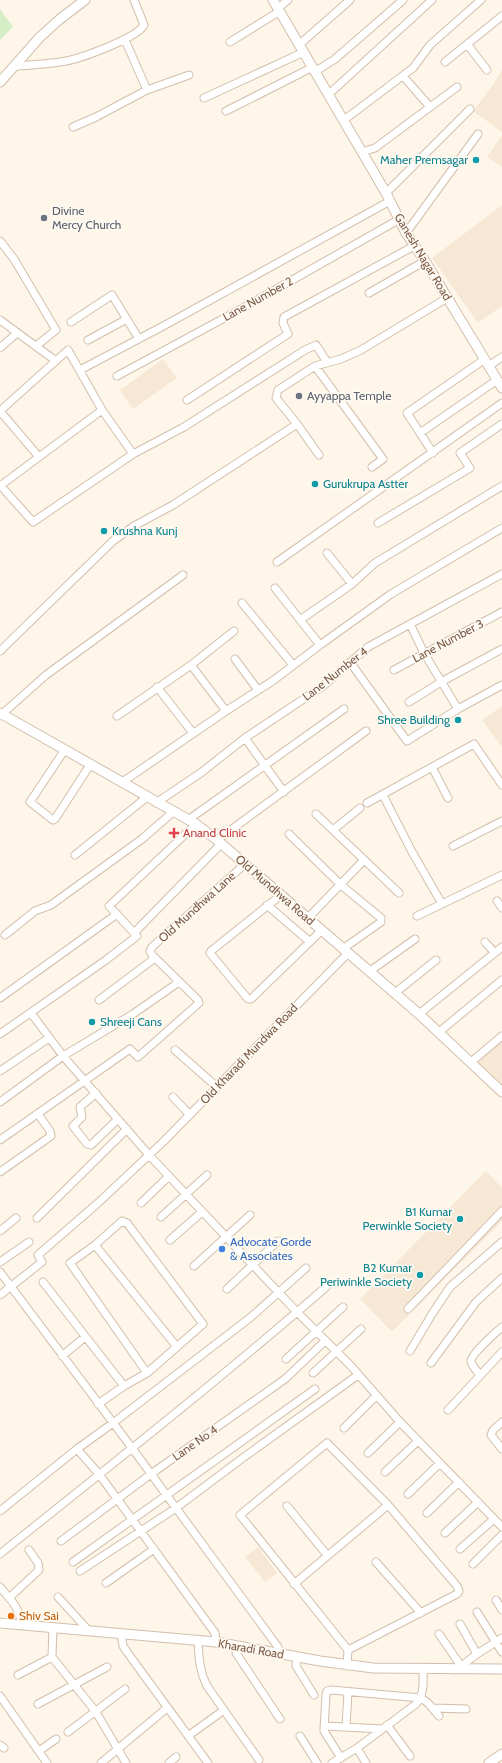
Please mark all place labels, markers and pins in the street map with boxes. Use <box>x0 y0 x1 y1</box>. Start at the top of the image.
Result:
place label: Maher Premsagar <box>380 152 468 167</box>
marker: Maher Premsagar <box>471 155 481 165</box>
place label: Divine Mercy Church <box>52 203 121 232</box>
marker: Divine Mercy Church <box>39 213 49 223</box>
place label: Ayyappa Temple <box>307 388 391 403</box>
marker: Ayyappa Temple <box>294 391 304 401</box>
place label: Gurukrupa Astter <box>323 476 408 491</box>
marker: Gurukrupa Astter <box>310 479 320 489</box>
place label: Krushna Kunj <box>112 523 178 538</box>
marker: Krushna Kunj <box>99 526 109 536</box>
place label: Shree Building <box>377 712 451 727</box>
marker: Shree Building <box>453 715 463 725</box>
place label: Anand Clinic <box>183 825 247 840</box>
marker: Anand Clinic <box>168 827 180 839</box>
place label: Shreeji Cans <box>100 1014 162 1029</box>
marker: Shreeji Cans <box>87 1017 97 1027</box>
place label: B1 Kumar Perwinkle Society <box>363 1204 452 1233</box>
marker: B1 Kumar Perwinkle Society <box>455 1214 465 1224</box>
place label: Advocate Gorde & Associates <box>230 1234 311 1263</box>
marker: Advocate Gorde & Associates <box>217 1244 227 1254</box>
place label: B2 Kumar Periwinkle Society <box>320 1260 412 1289</box>
marker: B2 Kumar Periwinkle Society <box>415 1270 425 1280</box>
place label: Shiv Sai <box>19 1608 59 1623</box>
marker: Shiv Sai <box>6 1611 16 1621</box>

